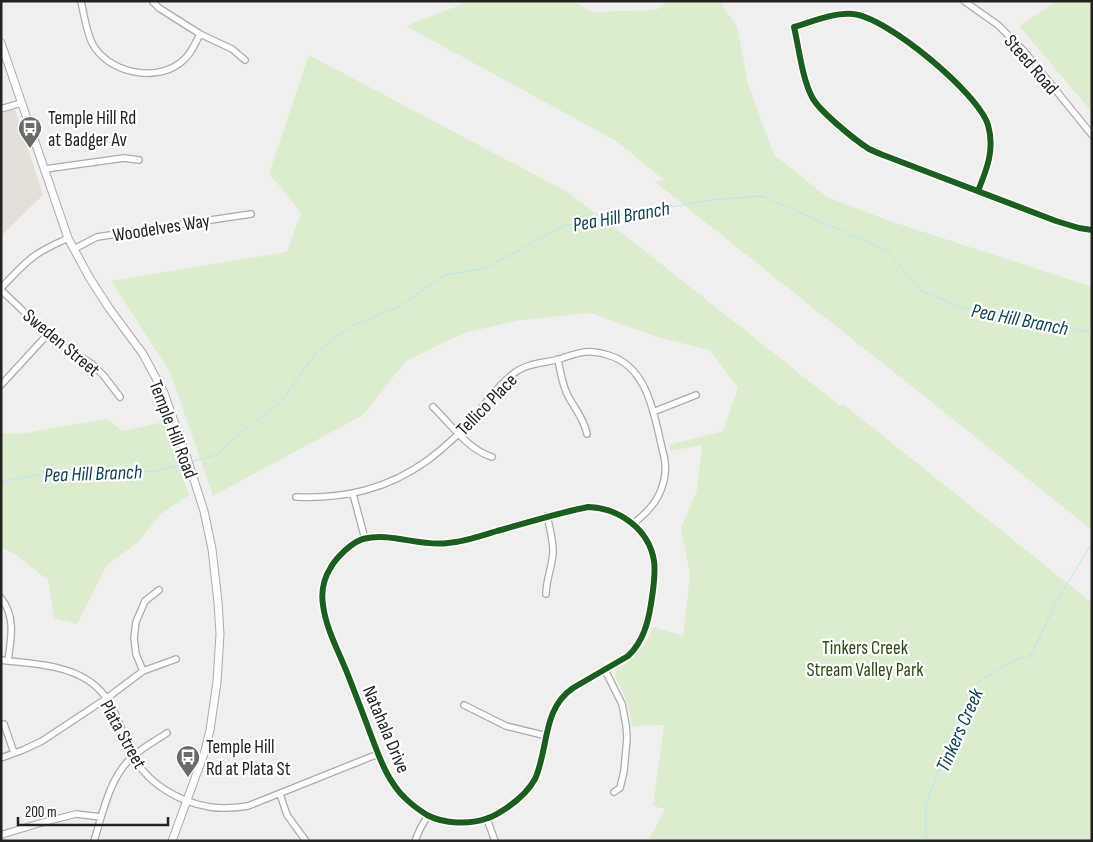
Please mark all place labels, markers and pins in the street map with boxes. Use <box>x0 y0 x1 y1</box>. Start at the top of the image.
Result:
place label: Temple Hill Rd at Badger Av <box>48 107 136 152</box>
bus stop icon: Temple Hill Rd at Badger Av <box>17 115 43 149</box>
place label: Temple Hill Rd at Plata St <box>206 736 291 781</box>
bus stop icon: Temple Hill Rd at Plata St <box>175 744 201 778</box>

